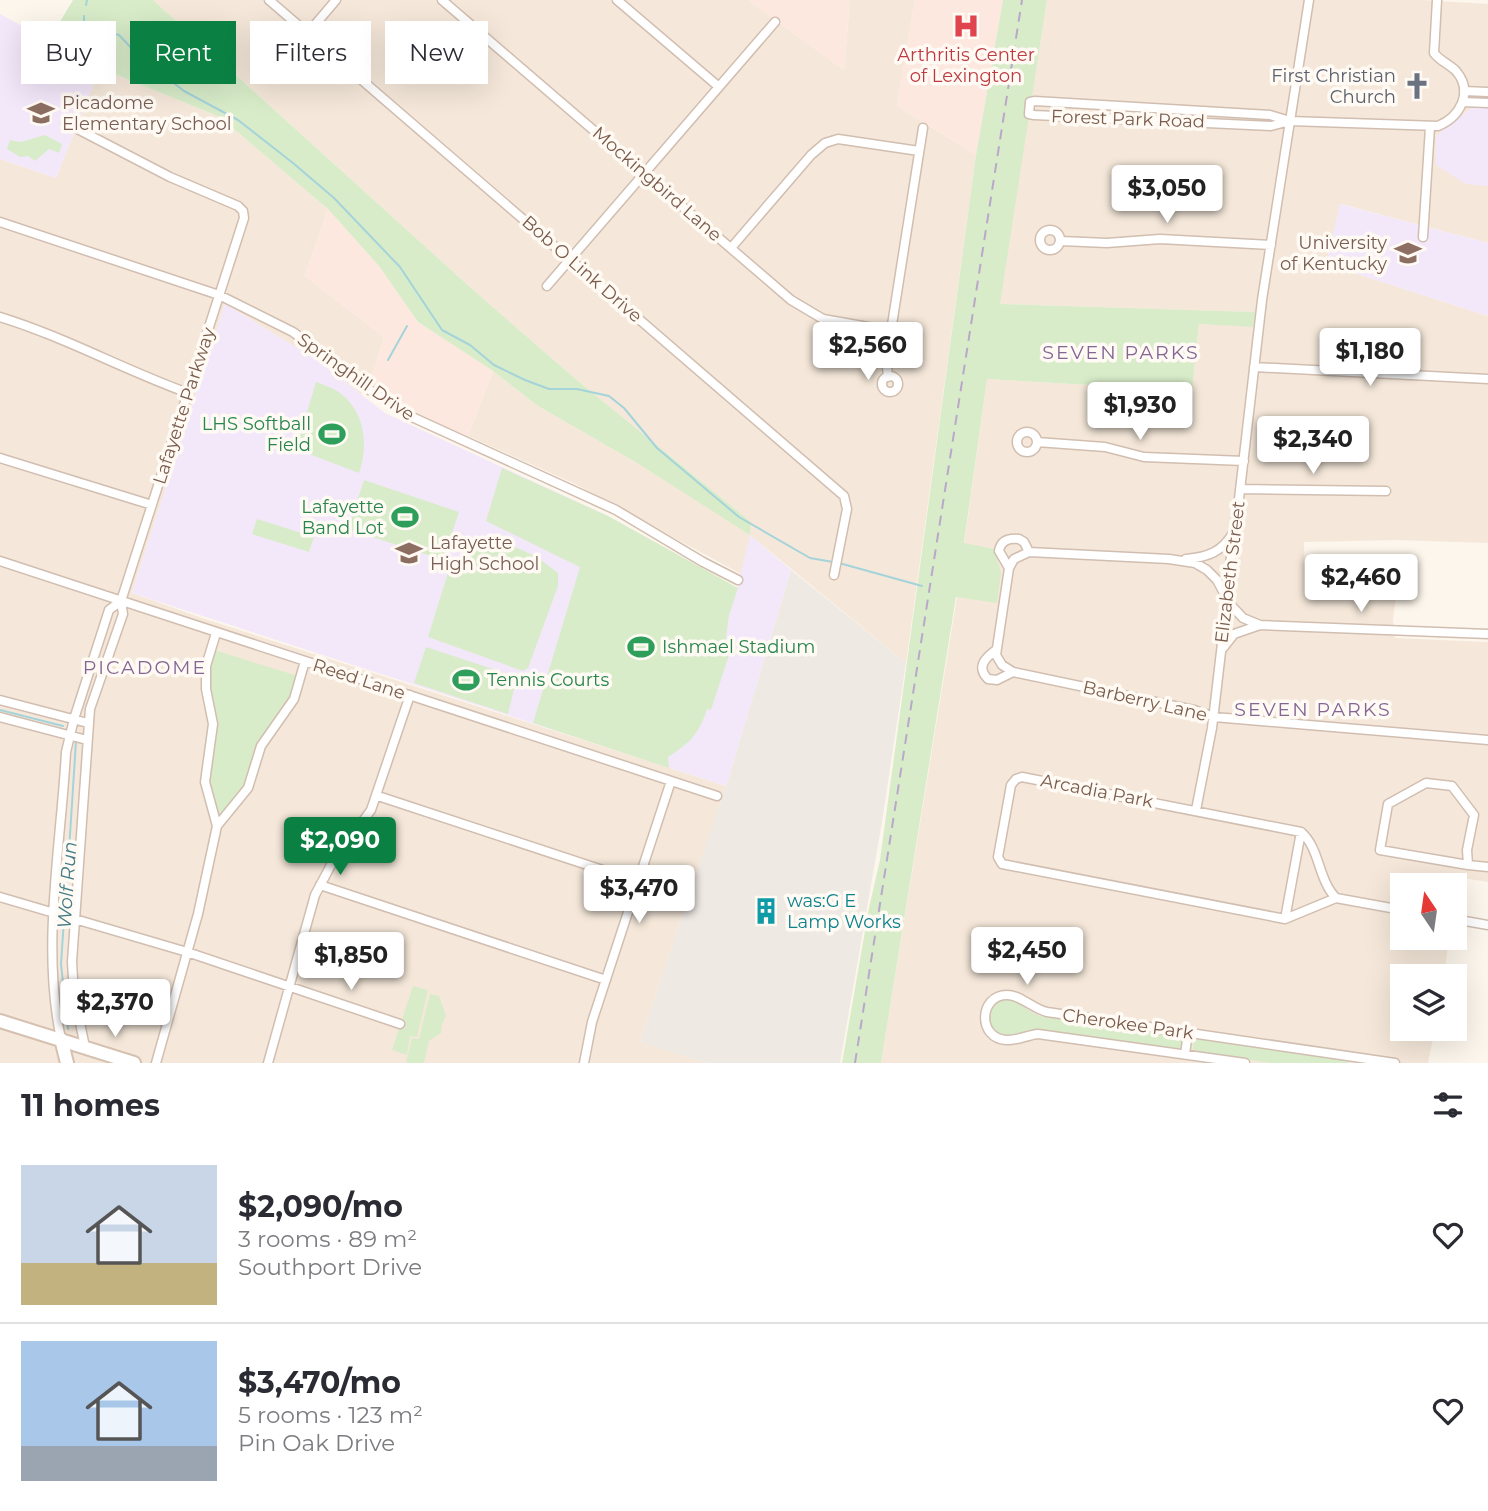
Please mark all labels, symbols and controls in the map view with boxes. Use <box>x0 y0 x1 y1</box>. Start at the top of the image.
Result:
hospital icon: Arthritis Center of Lexington <box>951 11 981 41</box>
chip: Buy <box>21 21 116 84</box>
chip: Rent <box>130 21 236 84</box>
chip: Filters <box>250 21 371 84</box>
chip: New <box>385 21 488 84</box>
place label: Arthritis Center of Lexington <box>897 44 1035 87</box>
place label: First Christian Church <box>1271 65 1396 108</box>
church icon: First Christian Church <box>1402 71 1432 101</box>
place label: Picadome Elementary School <box>62 92 232 135</box>
school or university icon: Picadome Elementary School <box>26 98 56 128</box>
street label: Forest Park Road <box>1051 105 1205 133</box>
street label: Mockingbird Lane <box>588 122 726 246</box>
pin: $3,050 <box>1110 166 1224 225</box>
text: $3,050 <box>1128 174 1206 202</box>
street label: Bob O Link Drive <box>517 211 647 327</box>
place label: University of Kentucky <box>1280 232 1387 275</box>
school or university icon: University of Kentucky <box>1393 238 1423 268</box>
pin: $2,560 <box>811 322 925 382</box>
street label: Lafayette Parkway <box>148 325 220 487</box>
street label: Springhill Drive <box>293 328 419 426</box>
pin: $1,180 <box>1313 328 1427 388</box>
text: $2,560 <box>829 331 907 359</box>
text: $1,180 <box>1336 337 1404 365</box>
district label: SEVEN PARKS <box>1042 341 1200 364</box>
pin: $1,930 <box>1083 382 1197 442</box>
text: $1,930 <box>1103 391 1177 419</box>
place label: LHS Softball Field <box>202 413 311 456</box>
pin: $2,340 <box>1256 416 1370 476</box>
sports icon: LHS Softball Field <box>317 419 347 449</box>
text: $2,340 <box>1273 425 1353 453</box>
place label: Lafayette Band Lot <box>301 496 384 539</box>
street label: Elizabeth Street <box>1210 500 1250 644</box>
sports icon: Lafayette Band Lot <box>390 502 420 532</box>
place label: Lafayette High School <box>430 532 539 575</box>
school or university icon: Lafayette High School <box>394 538 424 568</box>
pin: $2,460 <box>1304 554 1418 614</box>
text: $2,460 <box>1321 563 1401 591</box>
sports icon: Ishmael Stadium <box>626 632 656 662</box>
place label: Ishmael Stadium <box>662 636 815 658</box>
street label: Reed Lane <box>310 654 408 704</box>
district label: PICADOME <box>83 656 207 679</box>
sports icon: Tennis Courts <box>451 665 481 695</box>
place label: Tennis Courts <box>487 669 609 691</box>
street label: Barberry Lane <box>1081 676 1210 726</box>
district label: SEVEN PARKS <box>1234 698 1392 721</box>
street label: Arcadia Park <box>1039 769 1155 813</box>
pin: $2,090 <box>283 818 397 877</box>
text: $2,090 <box>300 826 380 854</box>
water label: Wolf Run <box>52 841 82 929</box>
pin: $3,470 <box>582 866 696 925</box>
north arrow <box>1390 873 1466 950</box>
map controls <box>1390 873 1467 1041</box>
text: $3,470 <box>600 874 678 902</box>
place label: was:G E Lamp Works <box>787 890 901 933</box>
building icon: was:G E Lamp Works <box>751 896 781 926</box>
pin: $2,450 <box>970 928 1084 987</box>
pin: $1,850 <box>294 932 408 992</box>
text: $2,450 <box>987 936 1067 964</box>
text: $1,850 <box>314 941 388 969</box>
button: layers <box>1390 964 1467 1041</box>
pin: $2,370 <box>58 979 172 1039</box>
text: $2,370 <box>76 988 154 1016</box>
street label: Cherokee Park <box>1061 1004 1195 1044</box>
icon: filters <box>1429 1086 1467 1124</box>
text: 11 homes <box>21 1087 160 1124</box>
text: $2,090/mo <box>238 1188 403 1225</box>
icon: home <box>77 1193 161 1277</box>
icon: heart <box>1429 1216 1467 1254</box>
text: 3 rooms · 89 m² <box>238 1225 417 1253</box>
text: Southport Drive <box>238 1253 422 1281</box>
text: $3,470/mo <box>238 1364 401 1401</box>
icon: home <box>77 1369 161 1453</box>
icon: heart <box>1429 1392 1467 1430</box>
text: 5 rooms · 123 m² <box>238 1401 423 1429</box>
text: Pin Oak Drive <box>238 1429 395 1457</box>

